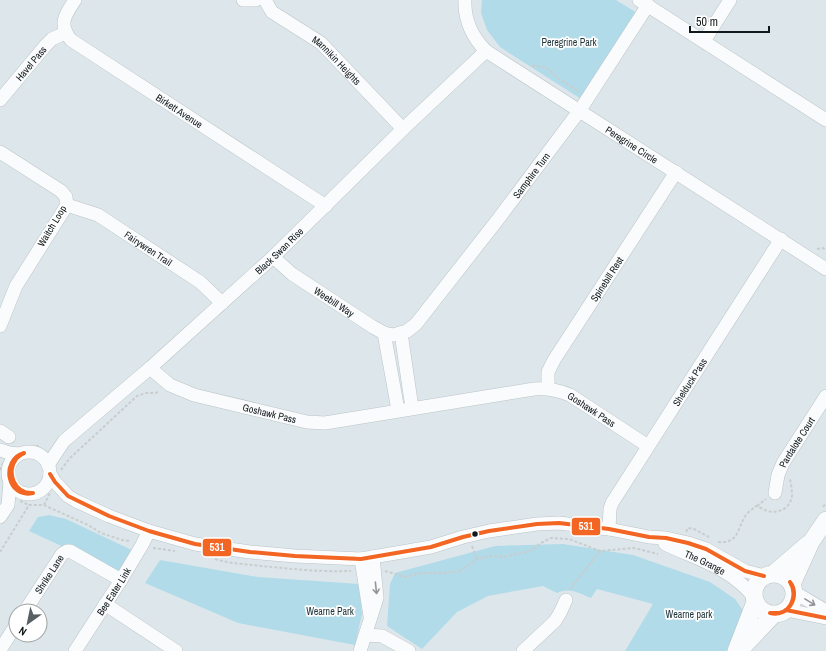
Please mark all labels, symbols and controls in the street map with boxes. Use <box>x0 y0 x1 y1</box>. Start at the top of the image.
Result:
scale bar <box>690 8 769 34</box>
text: 50 m <box>696 14 718 30</box>
street label: Mannikin Heights <box>310 33 364 88</box>
park label: Peregrine Park <box>541 36 597 49</box>
street label: Havel Pass <box>12 43 49 83</box>
street label: Birkett Avenue <box>154 91 206 131</box>
street label: Peregrine Circle <box>603 123 661 166</box>
street label: Samphire Turn <box>510 150 552 201</box>
street label: Waitch Loop <box>35 203 70 249</box>
street label: Black Swan Rise <box>252 224 306 277</box>
street label: Fairywren Trail <box>122 228 175 269</box>
street label: Spinebill Rest <box>587 253 626 304</box>
street label: Weebill Way <box>312 284 358 320</box>
street label: Shelduck Pass <box>669 356 710 408</box>
street label: Goshawk Pass <box>565 389 618 430</box>
street label: Goshawk Pass <box>241 400 298 426</box>
street label: Pardalote Court <box>775 414 818 469</box>
line badge: 531 <box>571 517 601 536</box>
text: 531 <box>578 519 594 533</box>
unlabelled marker <box>470 529 480 539</box>
line badge: 531 <box>202 538 232 557</box>
text: 531 <box>209 540 225 554</box>
street label: The Grange <box>683 547 728 578</box>
street label: Shrike Lane <box>31 552 67 596</box>
street label: Bee Eater Link <box>93 564 134 618</box>
one-way arrow <box>372 581 380 594</box>
one-way arrow <box>804 598 816 606</box>
north arrow <box>8 603 48 643</box>
park label: Wearne Park <box>306 605 355 618</box>
park label: Wearne park <box>666 608 713 621</box>
text: N <box>16 624 29 639</box>

